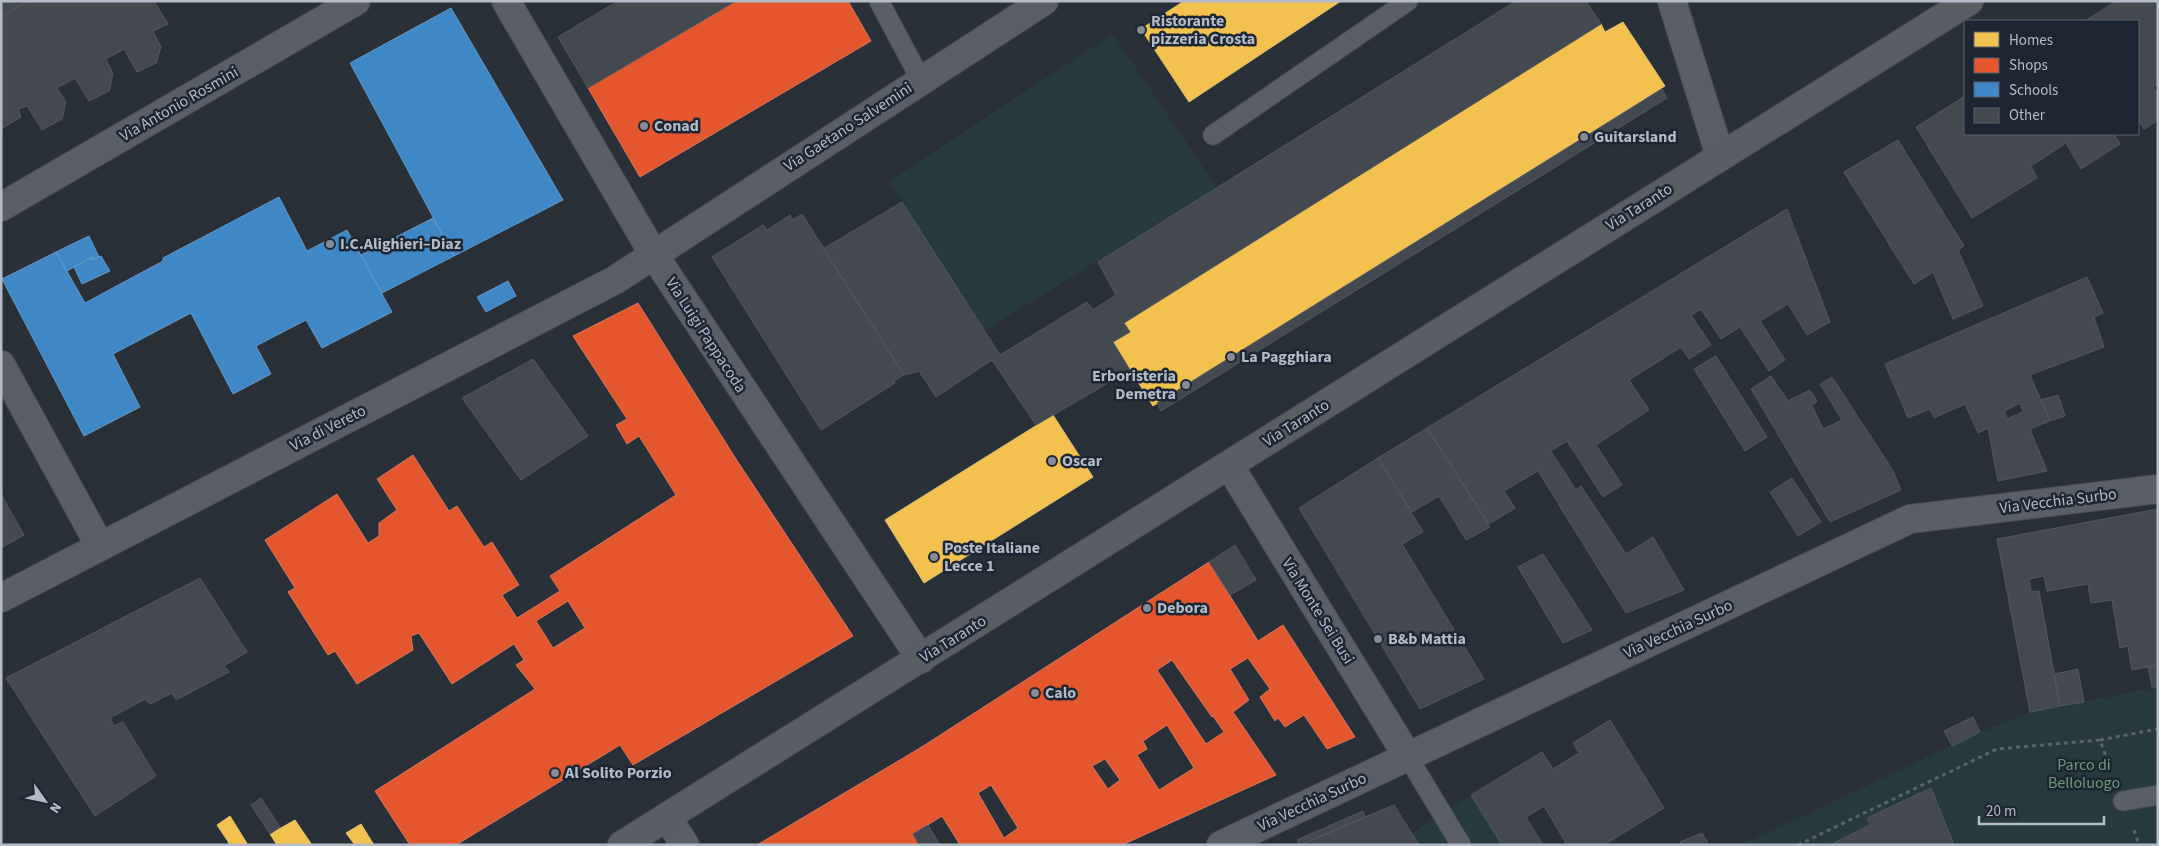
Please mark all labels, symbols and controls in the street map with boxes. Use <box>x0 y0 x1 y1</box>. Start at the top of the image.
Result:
place label: Ristorante pizzeria Crosta <box>1151 10 1255 50</box>
legend <box>1964 20 2139 135</box>
marker: Ristorante pizzeria Crosta <box>1135 24 1147 36</box>
text: Homes <box>2009 30 2053 51</box>
text: Shops <box>2009 55 2048 76</box>
street label: Via Antonio Rosmini <box>116 61 242 147</box>
street label: Via Gaetano Salvemini <box>780 77 916 177</box>
text: Schools <box>2009 80 2058 101</box>
text: Other <box>2009 105 2046 126</box>
place label: Conad <box>654 115 699 137</box>
marker: Conad <box>638 120 650 132</box>
place label: Guitarsland <box>1594 126 1677 148</box>
marker: Guitarsland <box>1578 131 1590 143</box>
street label: Via Taranto <box>1601 178 1677 236</box>
place label: I.C.Alighieri–Diaz <box>340 233 461 255</box>
marker: I.C.Alighieri–Diaz <box>324 238 336 250</box>
street label: Via Luigi Pappacoda <box>660 273 752 397</box>
place label: La Pagghiara <box>1241 346 1332 368</box>
marker: La Pagghiara <box>1225 351 1237 363</box>
place label: Erboristeria Demetra <box>1092 365 1176 405</box>
marker: Erboristeria Demetra <box>1180 379 1192 391</box>
street label: Via Taranto <box>1258 394 1334 452</box>
street label: Via di Vereto <box>286 399 370 457</box>
place label: Oscar <box>1062 450 1103 472</box>
marker: Oscar <box>1046 455 1058 467</box>
street label: Via Vecchia Surbo <box>1998 483 2118 519</box>
place label: Poste Italiane Lecce 1 <box>944 537 1040 577</box>
marker: Poste Italiane Lecce 1 <box>928 551 940 563</box>
street label: Via Monte Sei Busi <box>1277 554 1359 668</box>
street label: Via Vecchia Surbo <box>1620 594 1736 664</box>
place label: Debora <box>1157 597 1208 619</box>
marker: Debora <box>1141 602 1153 614</box>
street label: Via Taranto <box>915 610 991 668</box>
place label: B&b Mattia <box>1388 628 1466 650</box>
marker: B&b Mattia <box>1372 633 1384 645</box>
place label: Calo <box>1045 682 1076 704</box>
marker: Calo <box>1029 687 1041 699</box>
park label: Parco di Belloluogo <box>2048 754 2120 794</box>
place label: Al Solito Porzio <box>564 762 672 784</box>
marker: Al Solito Porzio <box>549 767 561 779</box>
street label: Via Vecchia Surbo <box>1254 767 1370 837</box>
north arrow <box>20 776 70 826</box>
scale bar <box>1979 794 2104 826</box>
text: N <box>44 798 66 817</box>
text: 20 m <box>1986 801 2016 822</box>

